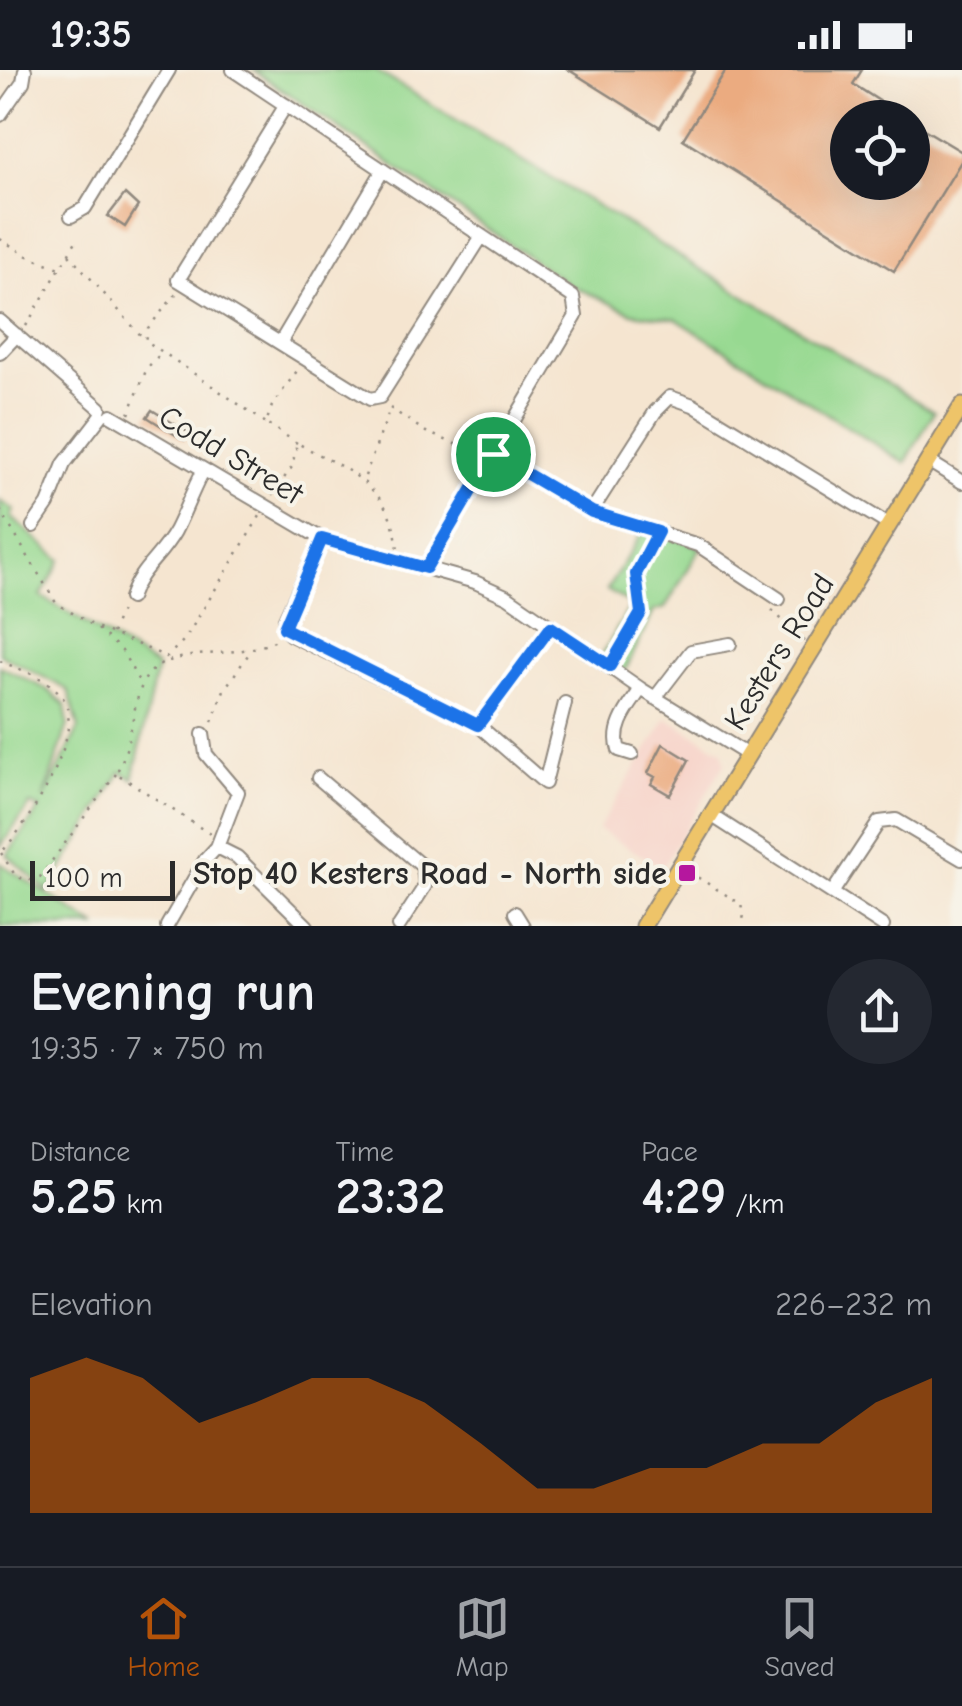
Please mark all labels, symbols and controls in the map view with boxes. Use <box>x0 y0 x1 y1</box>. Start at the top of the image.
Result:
text: 19:35 <box>50 13 132 57</box>
map controls <box>830 100 930 200</box>
button: locate <box>830 100 930 200</box>
street label: Codd Street <box>152 398 310 513</box>
pin <box>451 412 536 497</box>
icon: arrive <box>466 427 521 482</box>
street label: Kesters Road <box>716 567 842 737</box>
place label: Stop 40 Kesters Road - North side <box>193 855 667 892</box>
scale bar <box>30 856 175 900</box>
text: 100 m <box>45 862 123 894</box>
marker: Stop 40 Kesters Road - North side <box>676 862 698 884</box>
button: share <box>827 959 932 1064</box>
text: Evening run <box>30 960 315 1024</box>
text: 19:35 · 7 × 750 m <box>30 1030 264 1067</box>
text: Distance <box>30 1136 130 1168</box>
text: Time <box>336 1136 394 1168</box>
text: Pace <box>641 1136 698 1168</box>
text: 5.25 <box>30 1168 117 1226</box>
text: 23:32 <box>336 1168 445 1226</box>
text: 4:29 <box>641 1168 726 1226</box>
text: km <box>117 1188 163 1220</box>
text: /km <box>726 1188 784 1220</box>
text: Elevation <box>30 1286 153 1323</box>
text: 226–232 m <box>775 1286 932 1323</box>
tab: Home <box>127 1591 200 1683</box>
tab: Map <box>455 1591 510 1683</box>
tab: Saved <box>765 1591 835 1683</box>

